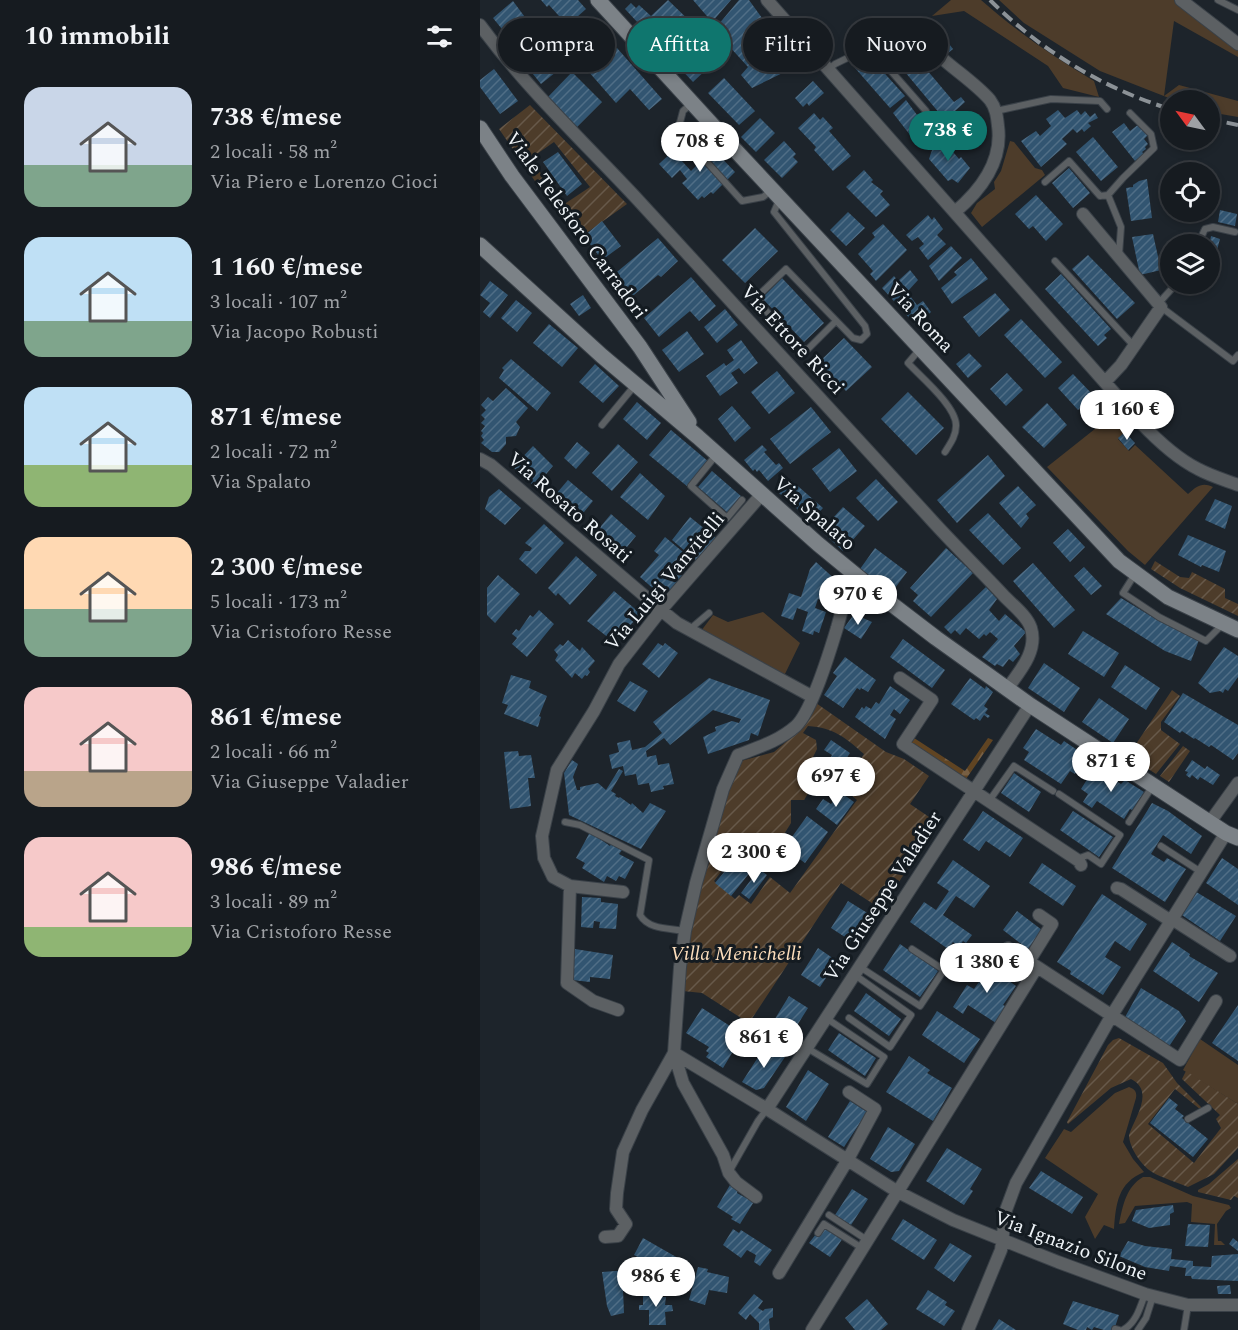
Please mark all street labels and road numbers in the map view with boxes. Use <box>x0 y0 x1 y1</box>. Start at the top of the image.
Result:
street label: Viale Telesforo Carradori <box>498 126 655 326</box>
street label: Via Roma <box>880 276 961 360</box>
street label: Via Ettore Ricci <box>733 278 851 402</box>
street label: Via Rosato Rosati <box>500 445 638 571</box>
street label: Via Spalato <box>766 469 862 558</box>
street label: Via Luigi Vanvitelli <box>597 505 732 658</box>
street label: Via Giuseppe Valadier <box>816 805 950 988</box>
street label: Via Ignazio Silone <box>990 1203 1152 1289</box>

